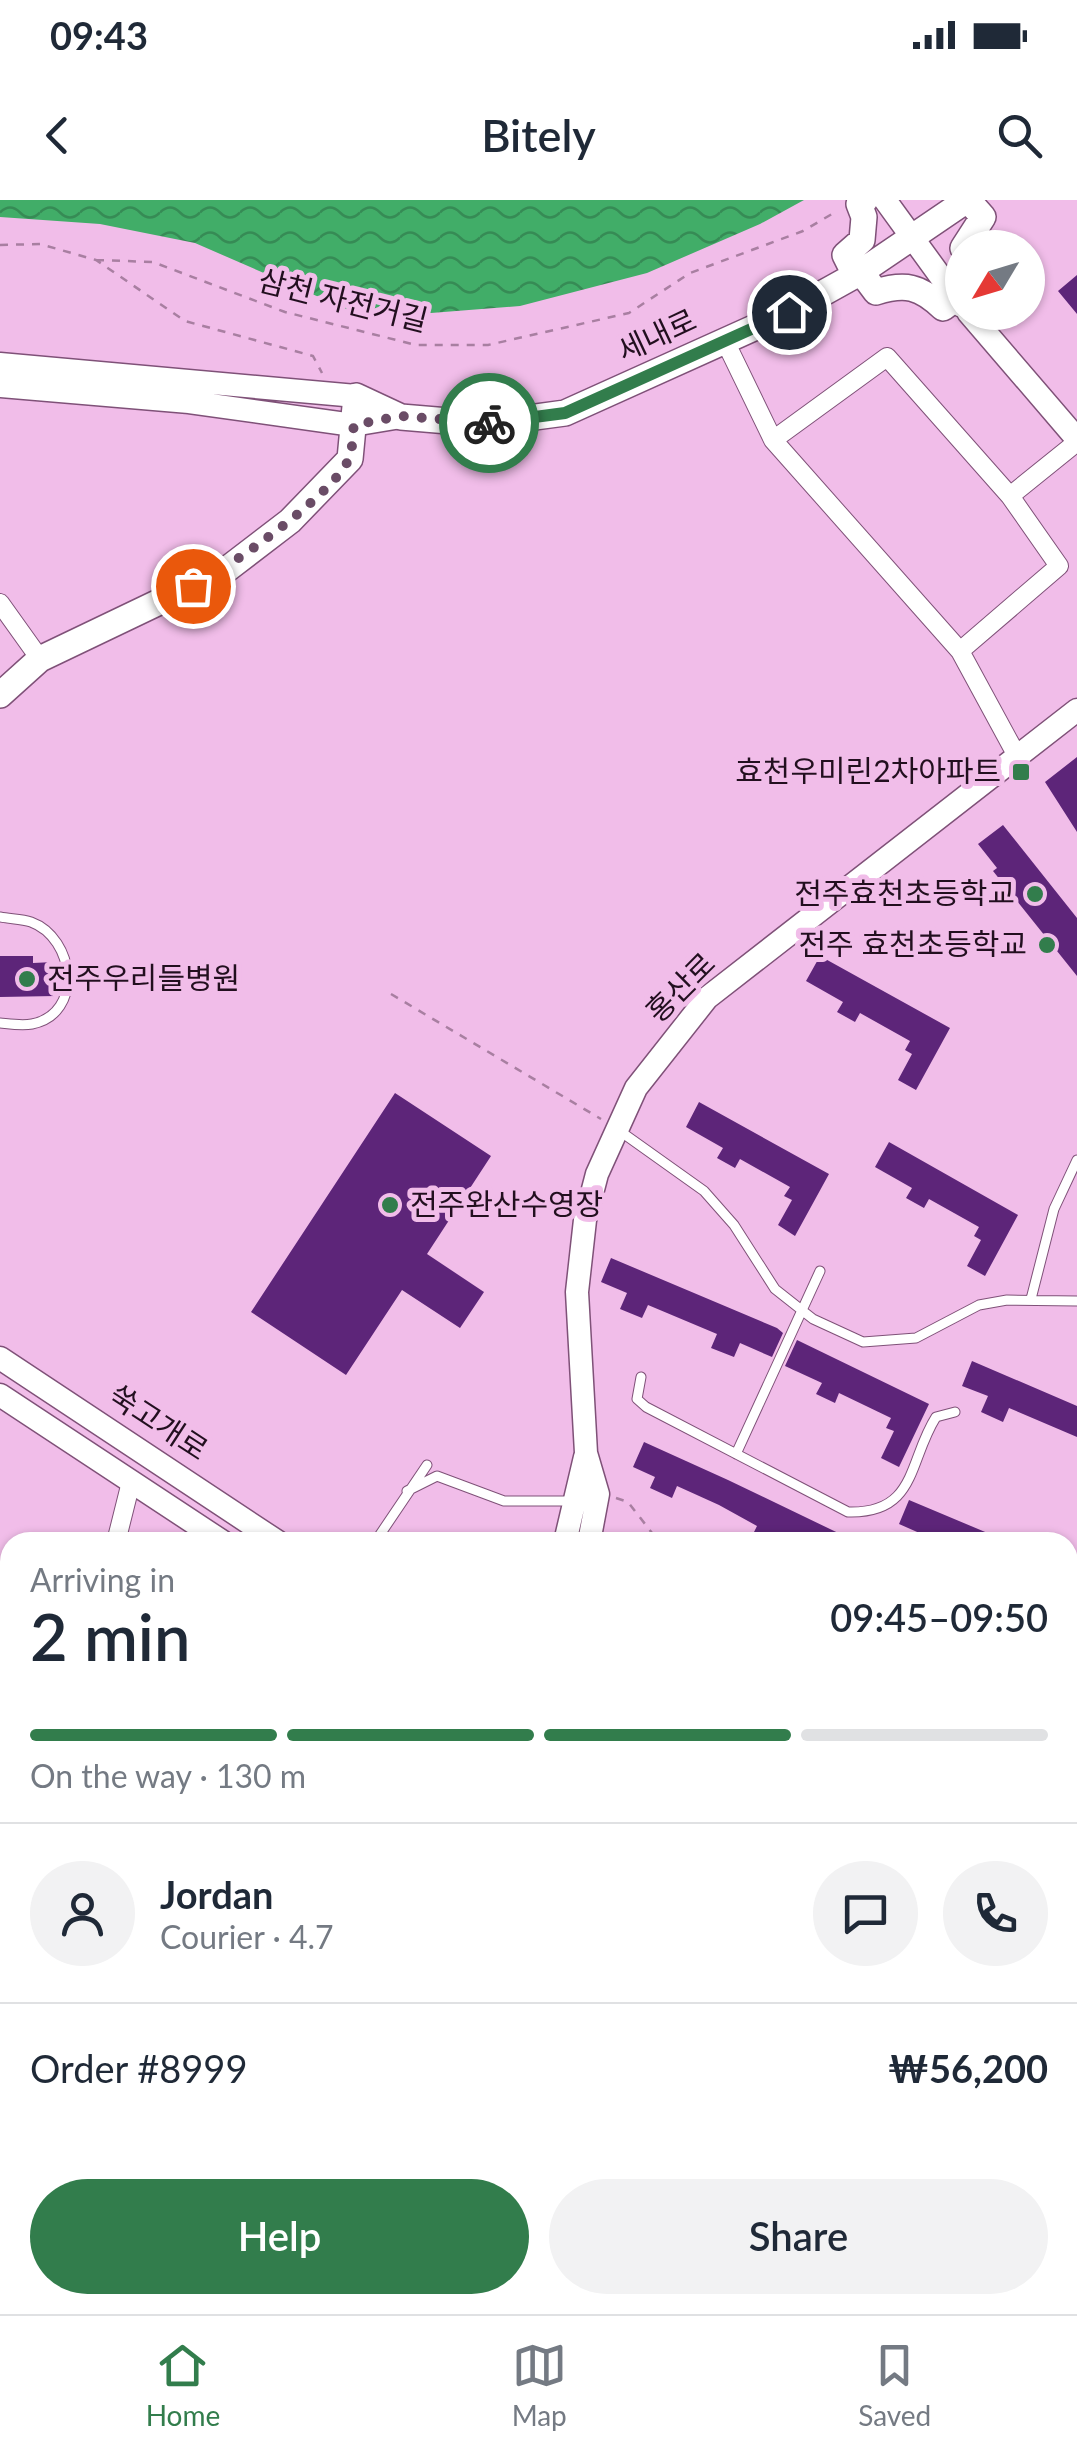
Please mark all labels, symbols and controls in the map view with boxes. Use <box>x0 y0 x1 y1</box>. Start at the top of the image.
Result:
text: 09:43 <box>50 12 148 58</box>
icon: back <box>30 108 85 163</box>
text: Bitely <box>481 108 596 162</box>
icon: search <box>992 108 1047 163</box>
north arrow <box>945 230 1045 330</box>
map controls <box>945 230 1045 330</box>
street label: 삼천 자전거길 <box>255 261 432 337</box>
pin <box>747 270 832 355</box>
icon: home <box>762 285 817 340</box>
street label: 세내로 <box>611 300 701 368</box>
courier <box>439 373 539 473</box>
icon: bike <box>462 396 517 451</box>
pin <box>151 544 236 629</box>
icon: bag <box>166 559 221 614</box>
place label: 효천우미린2차아파트 <box>735 752 1001 788</box>
marker: 효천우미린2차아파트 <box>1010 761 1032 783</box>
place label: 전주효천초등학교 <box>794 874 1015 910</box>
marker: 전주효천초등학교 <box>1024 883 1046 905</box>
place label: 전주 효천초등학교 <box>799 925 1027 961</box>
marker: 전주 효천초등학교 <box>1036 934 1058 956</box>
street label: 홍산로 <box>638 945 722 1029</box>
place label: 전주우리들병원 <box>47 959 240 995</box>
marker: 전주우리들병원 <box>16 968 38 990</box>
place label: 전주완산수영장 <box>410 1185 603 1221</box>
marker: 전주완산수영장 <box>379 1194 401 1216</box>
street label: 쑥고개로 <box>103 1376 215 1466</box>
text: Arriving in <box>30 1560 175 1599</box>
text: 09:45–09:50 <box>830 1594 1048 1640</box>
text: 2 min <box>30 1597 190 1675</box>
text: On the way · 130 m <box>30 1756 306 1795</box>
button: person <box>30 1861 135 1966</box>
button: chat <box>813 1861 918 1966</box>
button: phone <box>943 1861 1048 1966</box>
text: Jordan <box>160 1871 273 1917</box>
text: Courier · 4.7 <box>160 1917 334 1956</box>
text: Order #8999 <box>30 2045 247 2091</box>
text: ₩56,200 <box>888 2045 1048 2091</box>
button: Help <box>30 2179 529 2294</box>
button: Share <box>549 2179 1048 2294</box>
tab: Home <box>146 2338 220 2432</box>
tab: Map <box>512 2338 567 2432</box>
tab: Saved <box>858 2338 931 2432</box>

